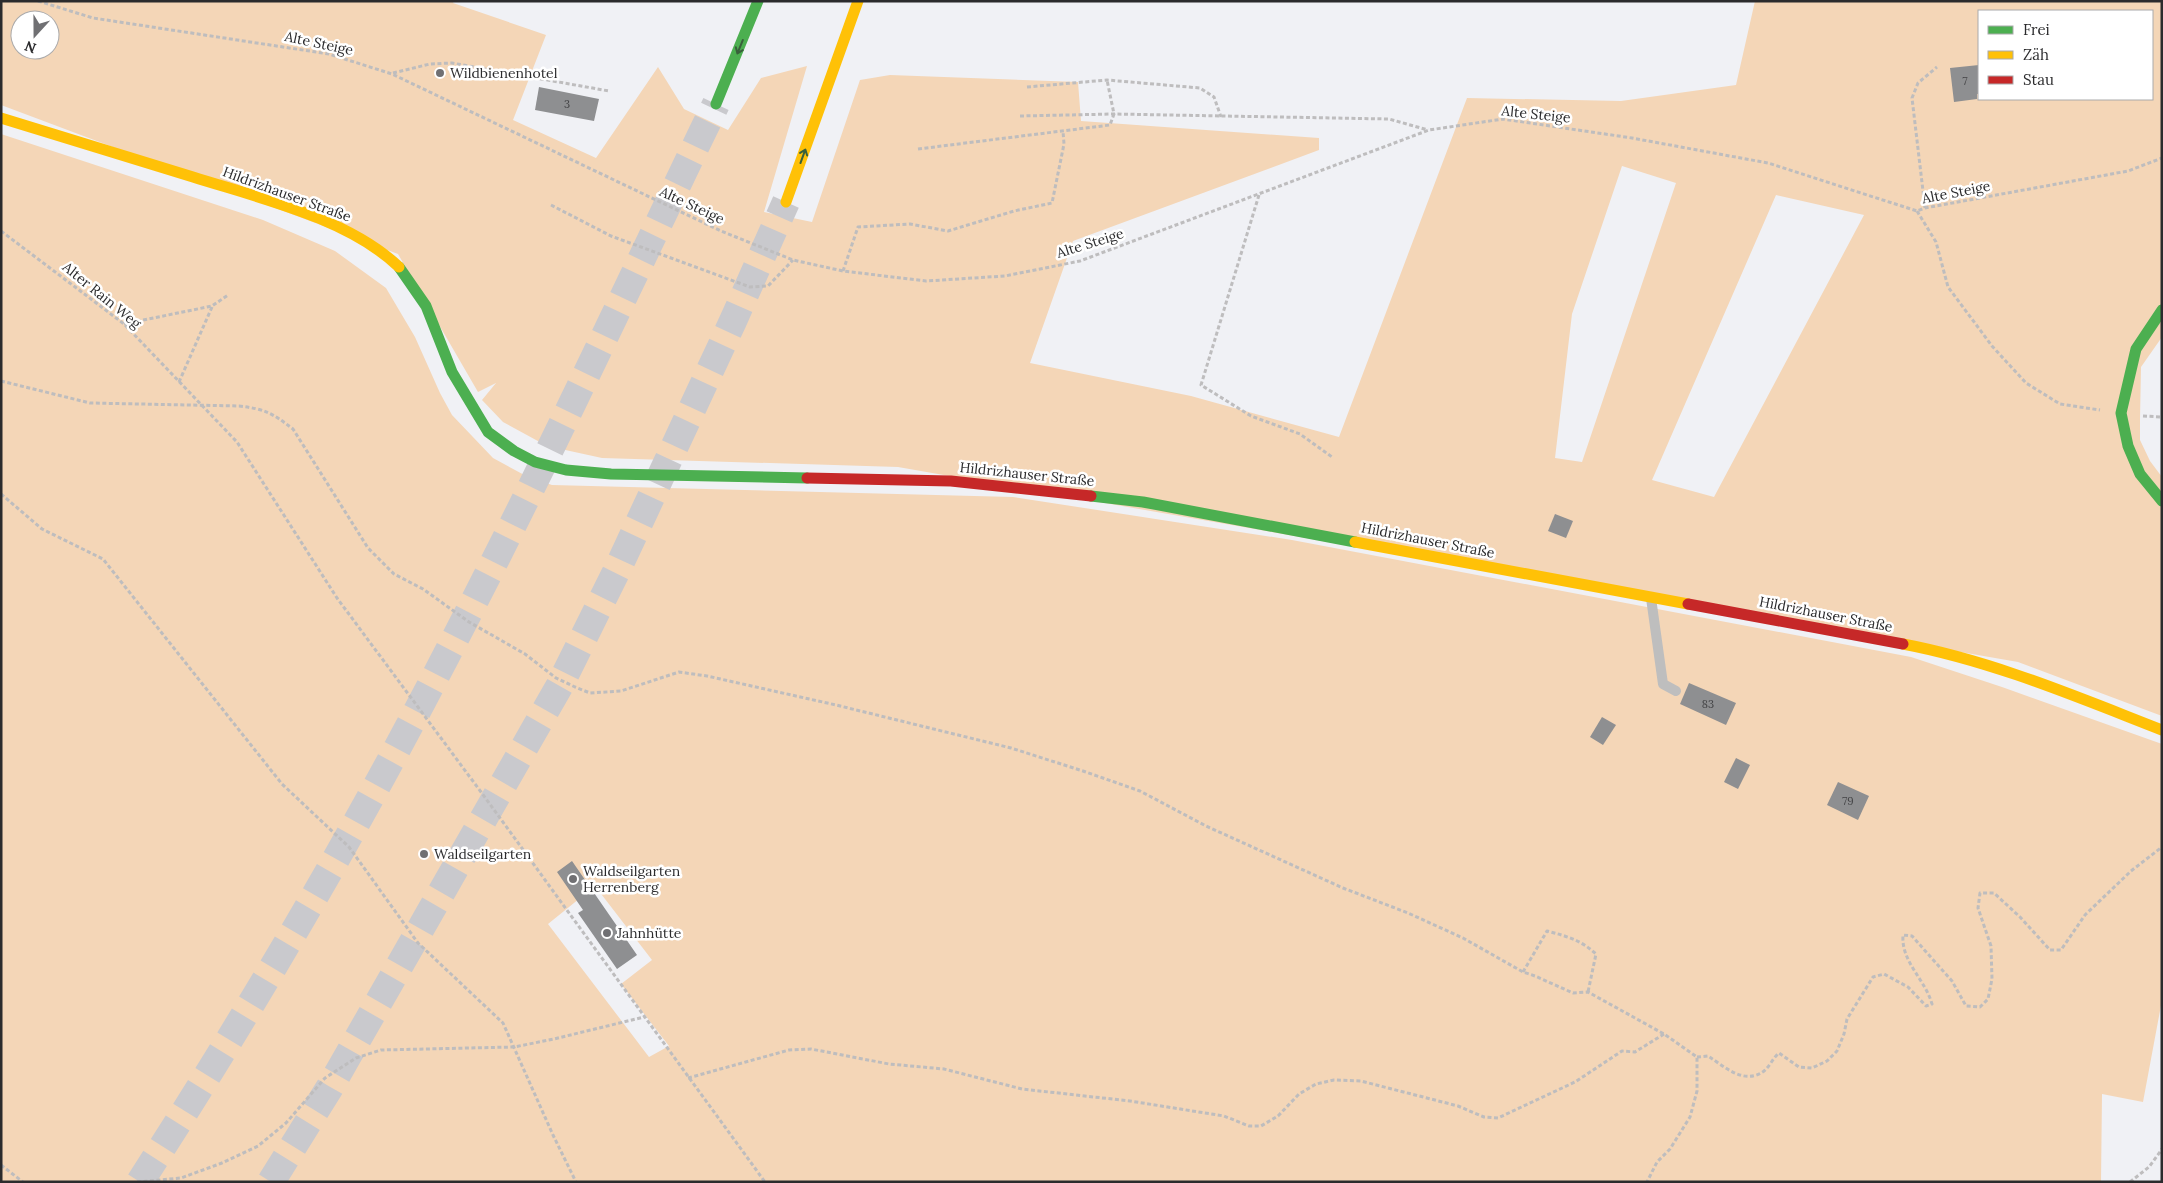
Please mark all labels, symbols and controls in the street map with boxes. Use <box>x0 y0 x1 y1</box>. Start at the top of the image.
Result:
north arrow <box>10 10 60 60</box>
legend <box>1978 10 2153 100</box>
text: Frei <box>2023 20 2050 39</box>
street label: Alte Steige <box>282 27 355 59</box>
text: N <box>22 37 39 57</box>
one-way arrow <box>735 39 744 54</box>
text: Zäh <box>2023 45 2049 64</box>
place label: Wildbienenhotel <box>450 64 558 82</box>
marker: Wildbienenhotel <box>434 67 446 79</box>
text: Stau <box>2023 70 2054 89</box>
house number: 7 <box>1962 74 1968 88</box>
house number: 3 <box>564 97 570 111</box>
street label: Alte Steige <box>1500 101 1572 127</box>
one-way arrow <box>799 149 808 165</box>
street label: Hildrizhauser Straße <box>220 162 354 226</box>
street label: Alte Steige <box>1919 176 1992 208</box>
street label: Alte Steige <box>656 182 728 228</box>
street label: Alte Steige <box>1053 224 1126 262</box>
street label: Alter Rain Weg <box>58 257 145 332</box>
street label: Hildrizhauser Straße <box>959 458 1096 490</box>
street label: Hildrizhauser Straße <box>1360 518 1497 562</box>
street label: Hildrizhauser Straße <box>1758 592 1895 636</box>
house number: 83 <box>1702 697 1714 711</box>
house number: 79 <box>1842 794 1854 808</box>
place label: Waldseilgarten <box>434 845 532 863</box>
marker: Waldseilgarten <box>418 848 430 860</box>
place label: Waldseilgarten Herrenberg <box>583 862 681 896</box>
marker: Waldseilgarten Herrenberg <box>567 873 579 885</box>
place label: Jahnhütte <box>616 924 682 942</box>
marker: Jahnhütte <box>601 927 613 939</box>

